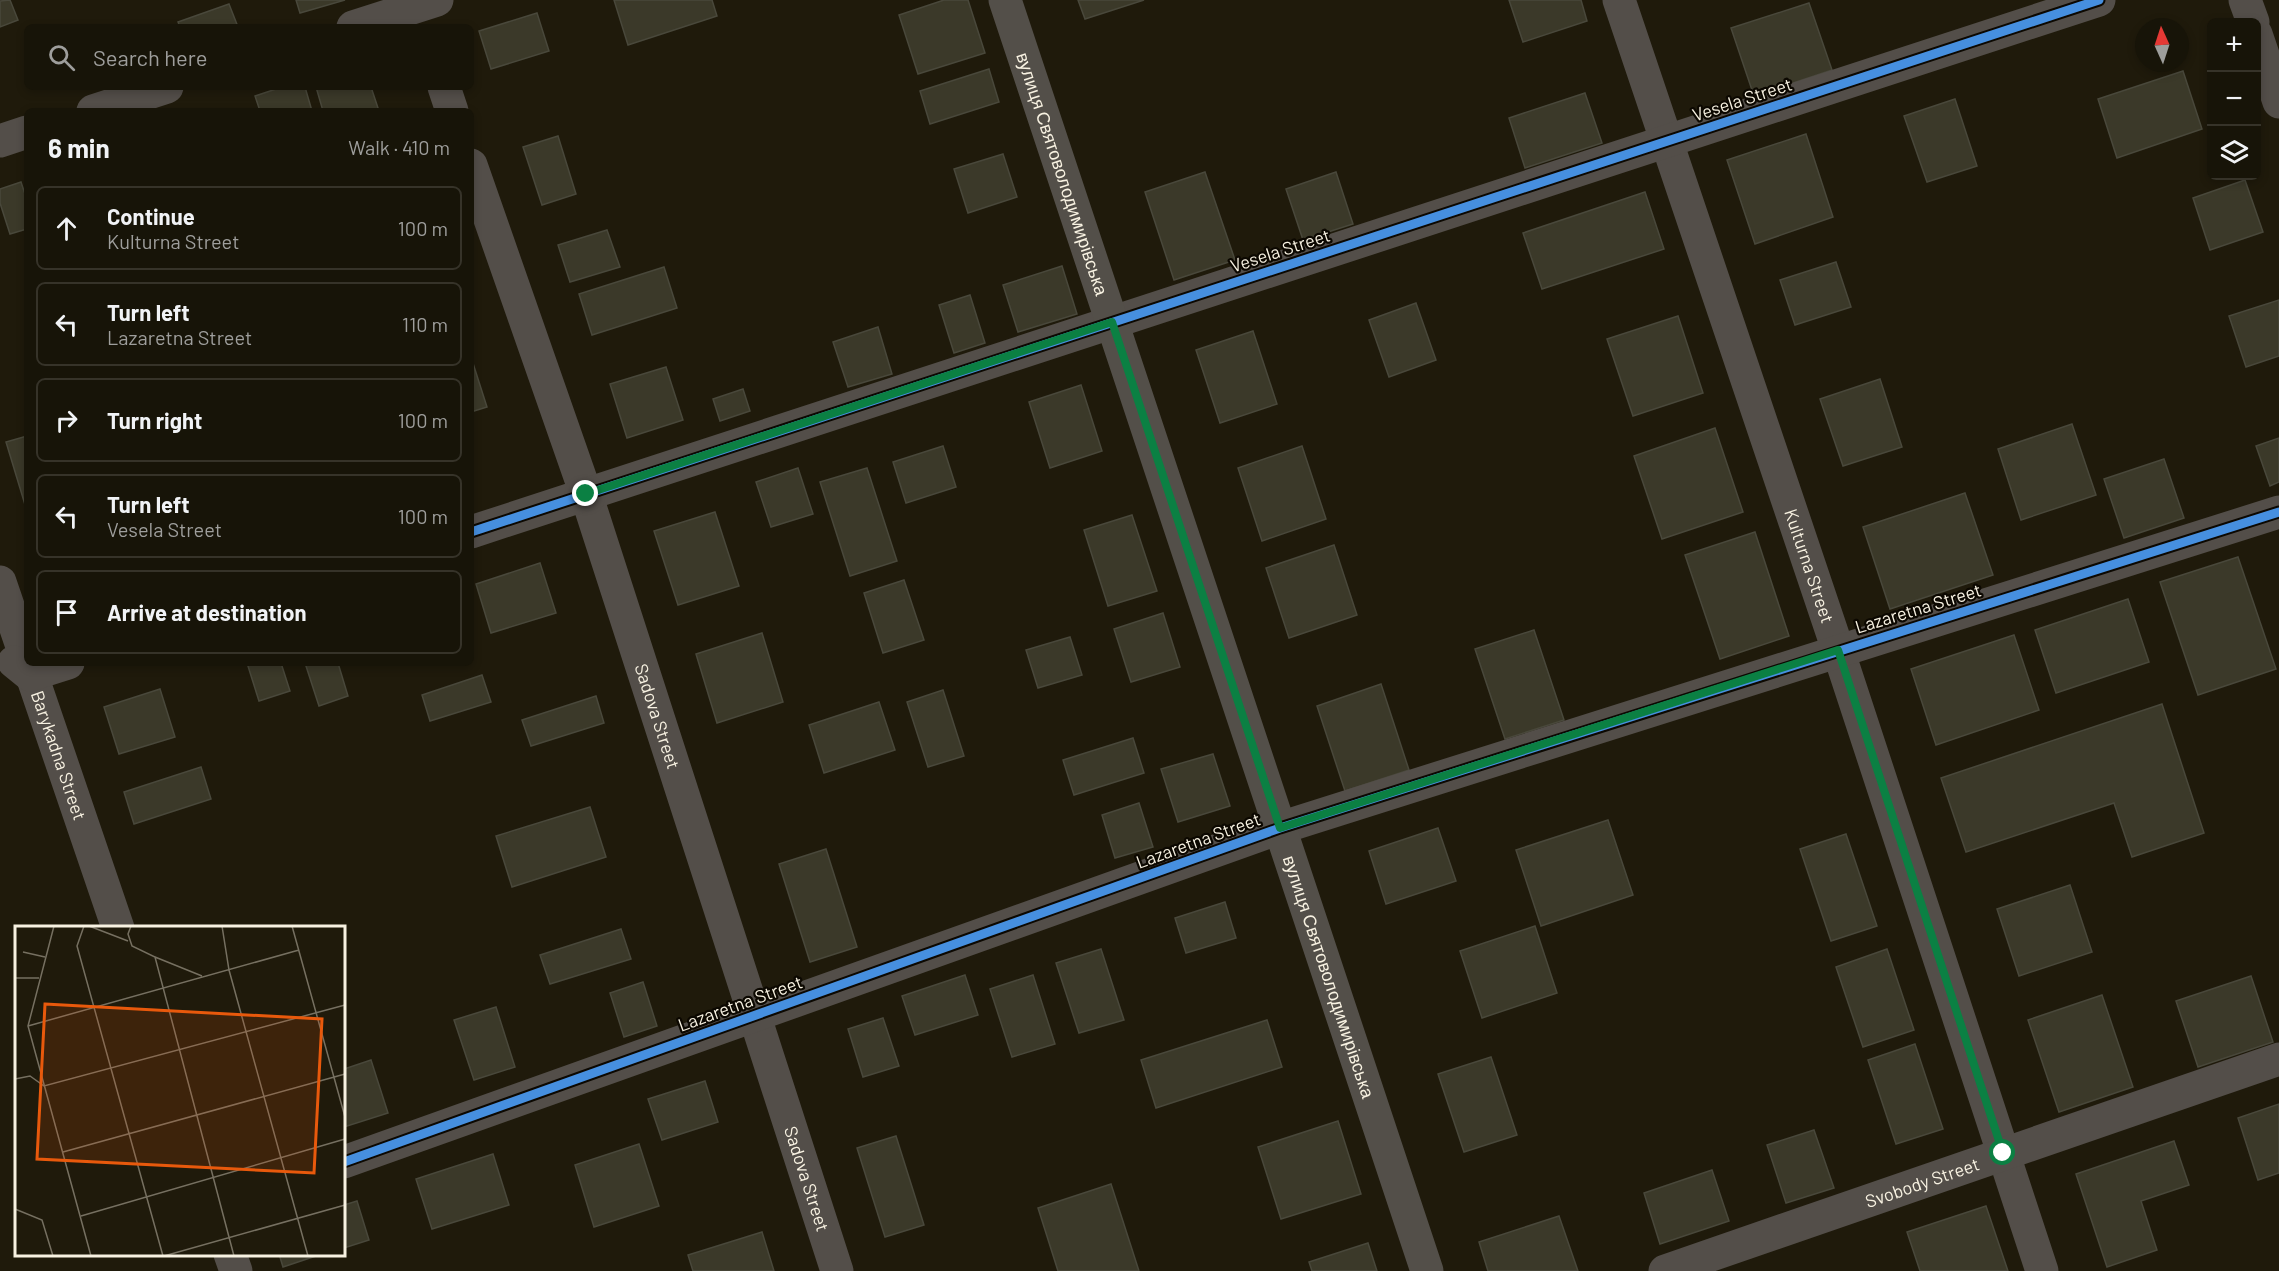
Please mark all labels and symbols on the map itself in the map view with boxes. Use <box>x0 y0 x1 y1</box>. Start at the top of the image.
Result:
north arrow <box>2135 18 2189 72</box>
street label: вулиця Святоволодимирівська <box>1012 49 1114 299</box>
street label: Vesela Street <box>1689 73 1795 125</box>
street label: Vesela Street <box>1227 224 1333 276</box>
route end <box>572 480 598 506</box>
street label: Kulturna Street <box>1780 506 1839 626</box>
street label: Lazaretna Street <box>1852 578 1984 638</box>
street label: Sadova Street <box>631 661 685 772</box>
street label: Barykadna Street <box>27 688 91 823</box>
street label: Lazaretna Street <box>1133 807 1263 873</box>
street label: вулиця Святоволодимирівська <box>1279 852 1380 1102</box>
inset map <box>15 926 345 1256</box>
street label: Lazaretna Street <box>675 970 805 1036</box>
street label: Sadova Street <box>780 1123 834 1234</box>
route start <box>1989 1139 2015 1165</box>
street label: Svobody Street <box>1862 1152 1982 1212</box>

